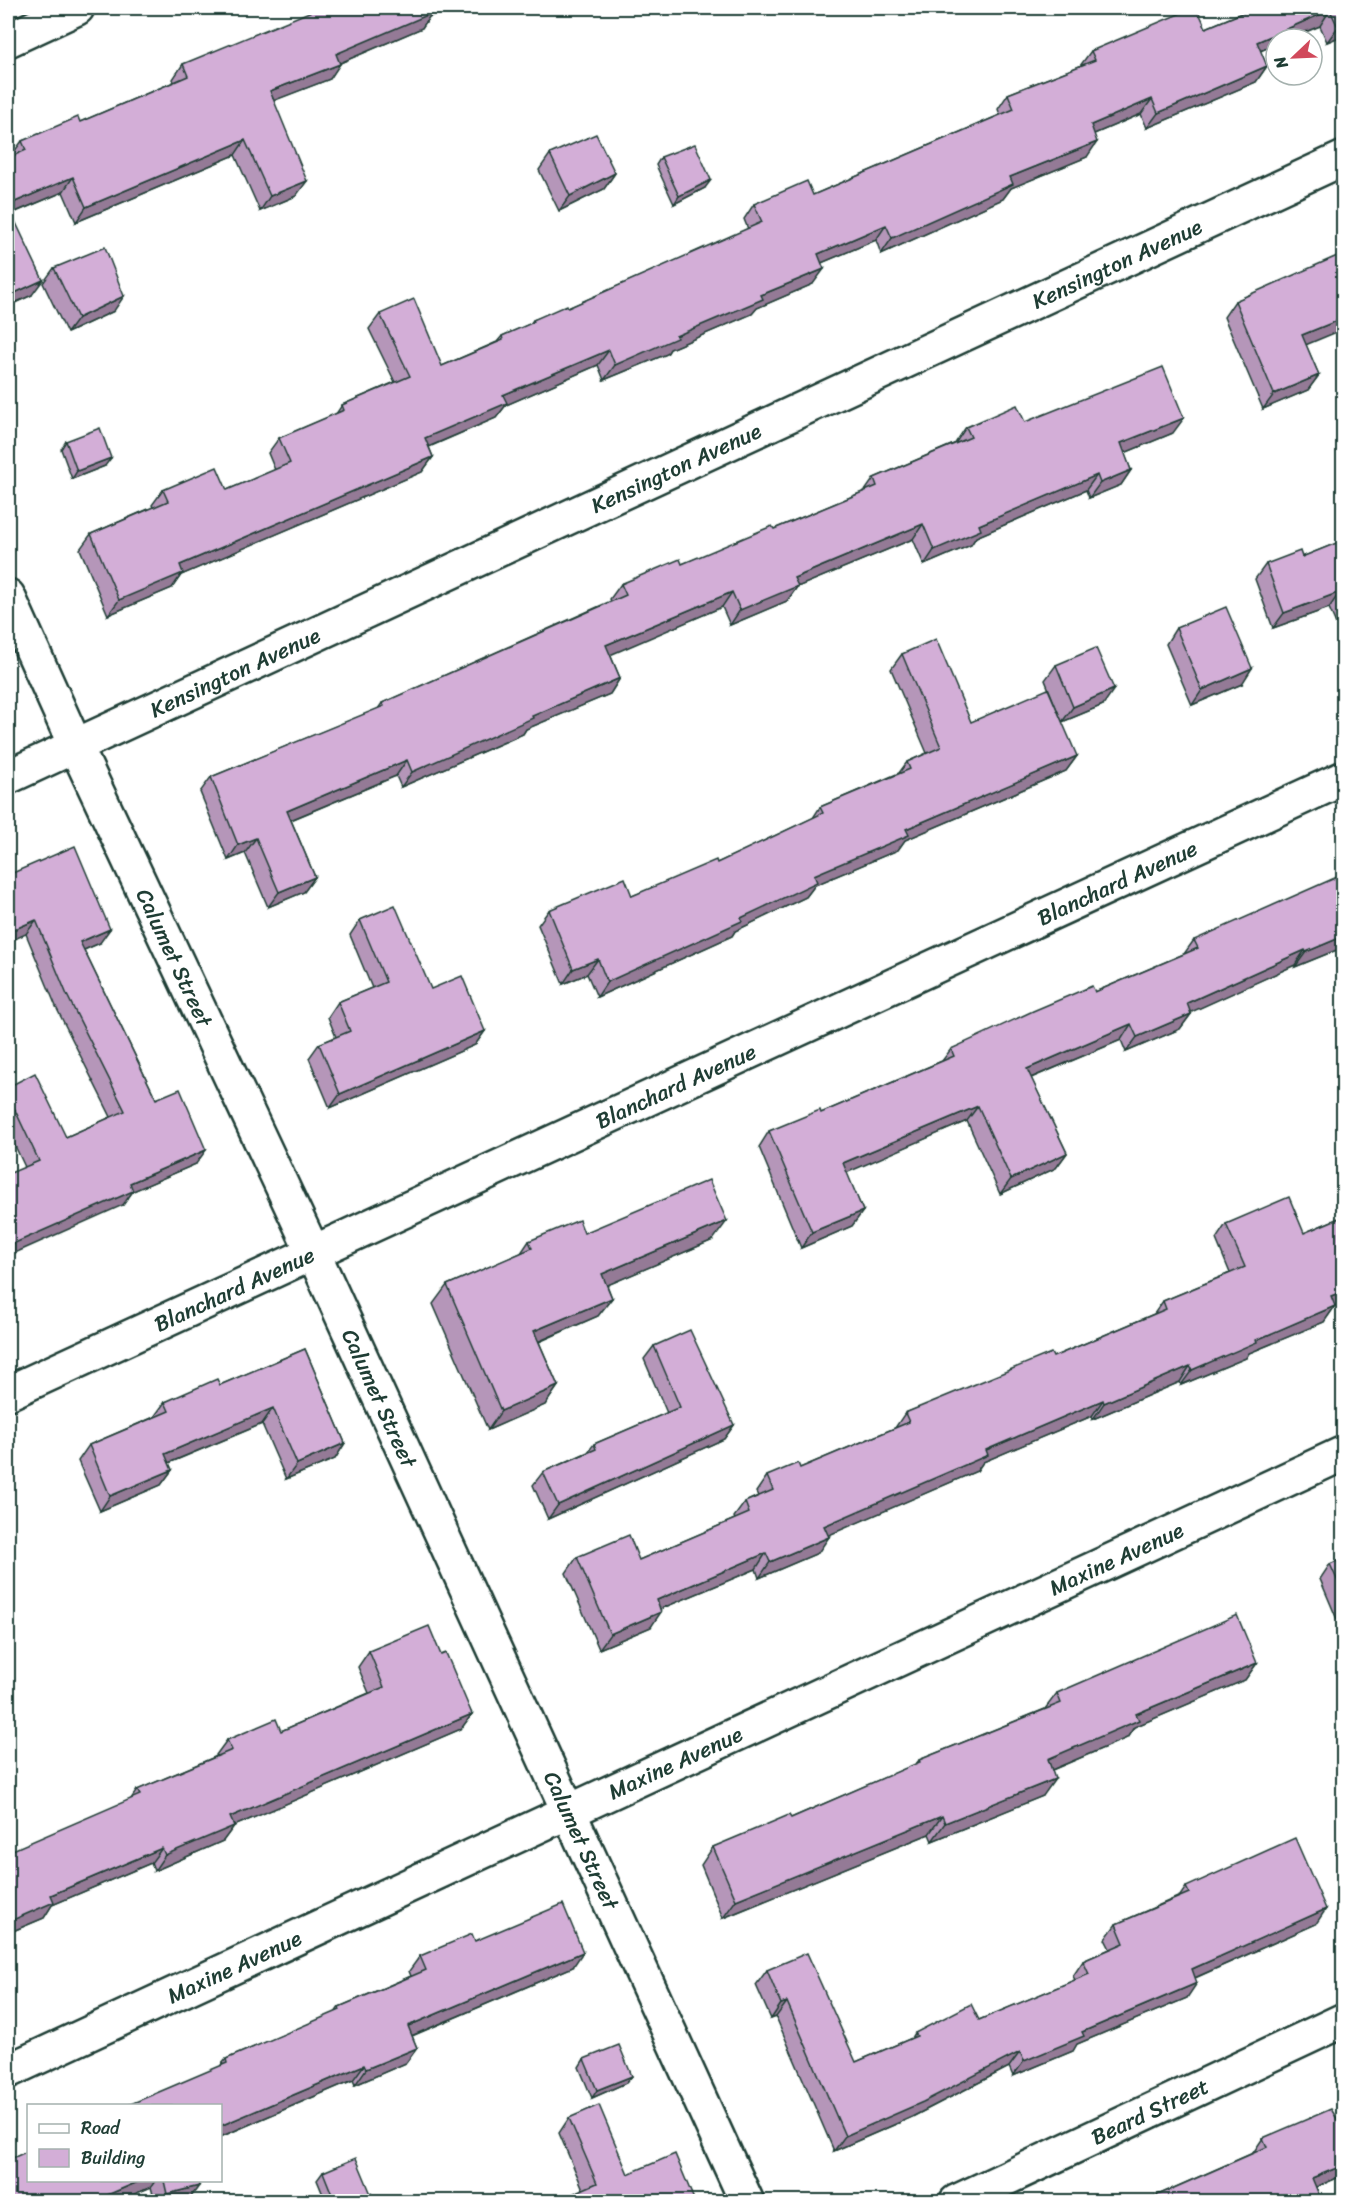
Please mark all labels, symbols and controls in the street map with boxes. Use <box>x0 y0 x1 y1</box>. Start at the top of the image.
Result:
north arrow <box>1264 27 1324 87</box>
text: N <box>1265 51 1297 74</box>
street label: Kensington Avenue <box>1025 207 1209 320</box>
street label: Kensington Avenue <box>584 411 768 524</box>
street label: Kensington Avenue <box>143 616 327 729</box>
street label: Blanchard Avenue <box>1030 829 1204 937</box>
street label: Calumet Street <box>125 882 224 1034</box>
street label: Blanchard Avenue <box>589 1032 763 1140</box>
street label: Blanchard Avenue <box>148 1235 321 1343</box>
street label: Calumet Street <box>331 1322 428 1475</box>
street label: Maxine Avenue <box>1043 1511 1191 1607</box>
street label: Maxine Avenue <box>601 1715 750 1811</box>
street label: Calumet Street <box>533 1764 630 1917</box>
street label: Maxine Avenue <box>160 1919 308 2015</box>
street label: Beard Street <box>1084 2067 1216 2156</box>
legend <box>27 2104 222 2182</box>
text: Road <box>81 2112 121 2144</box>
text: Building <box>81 2142 145 2174</box>

